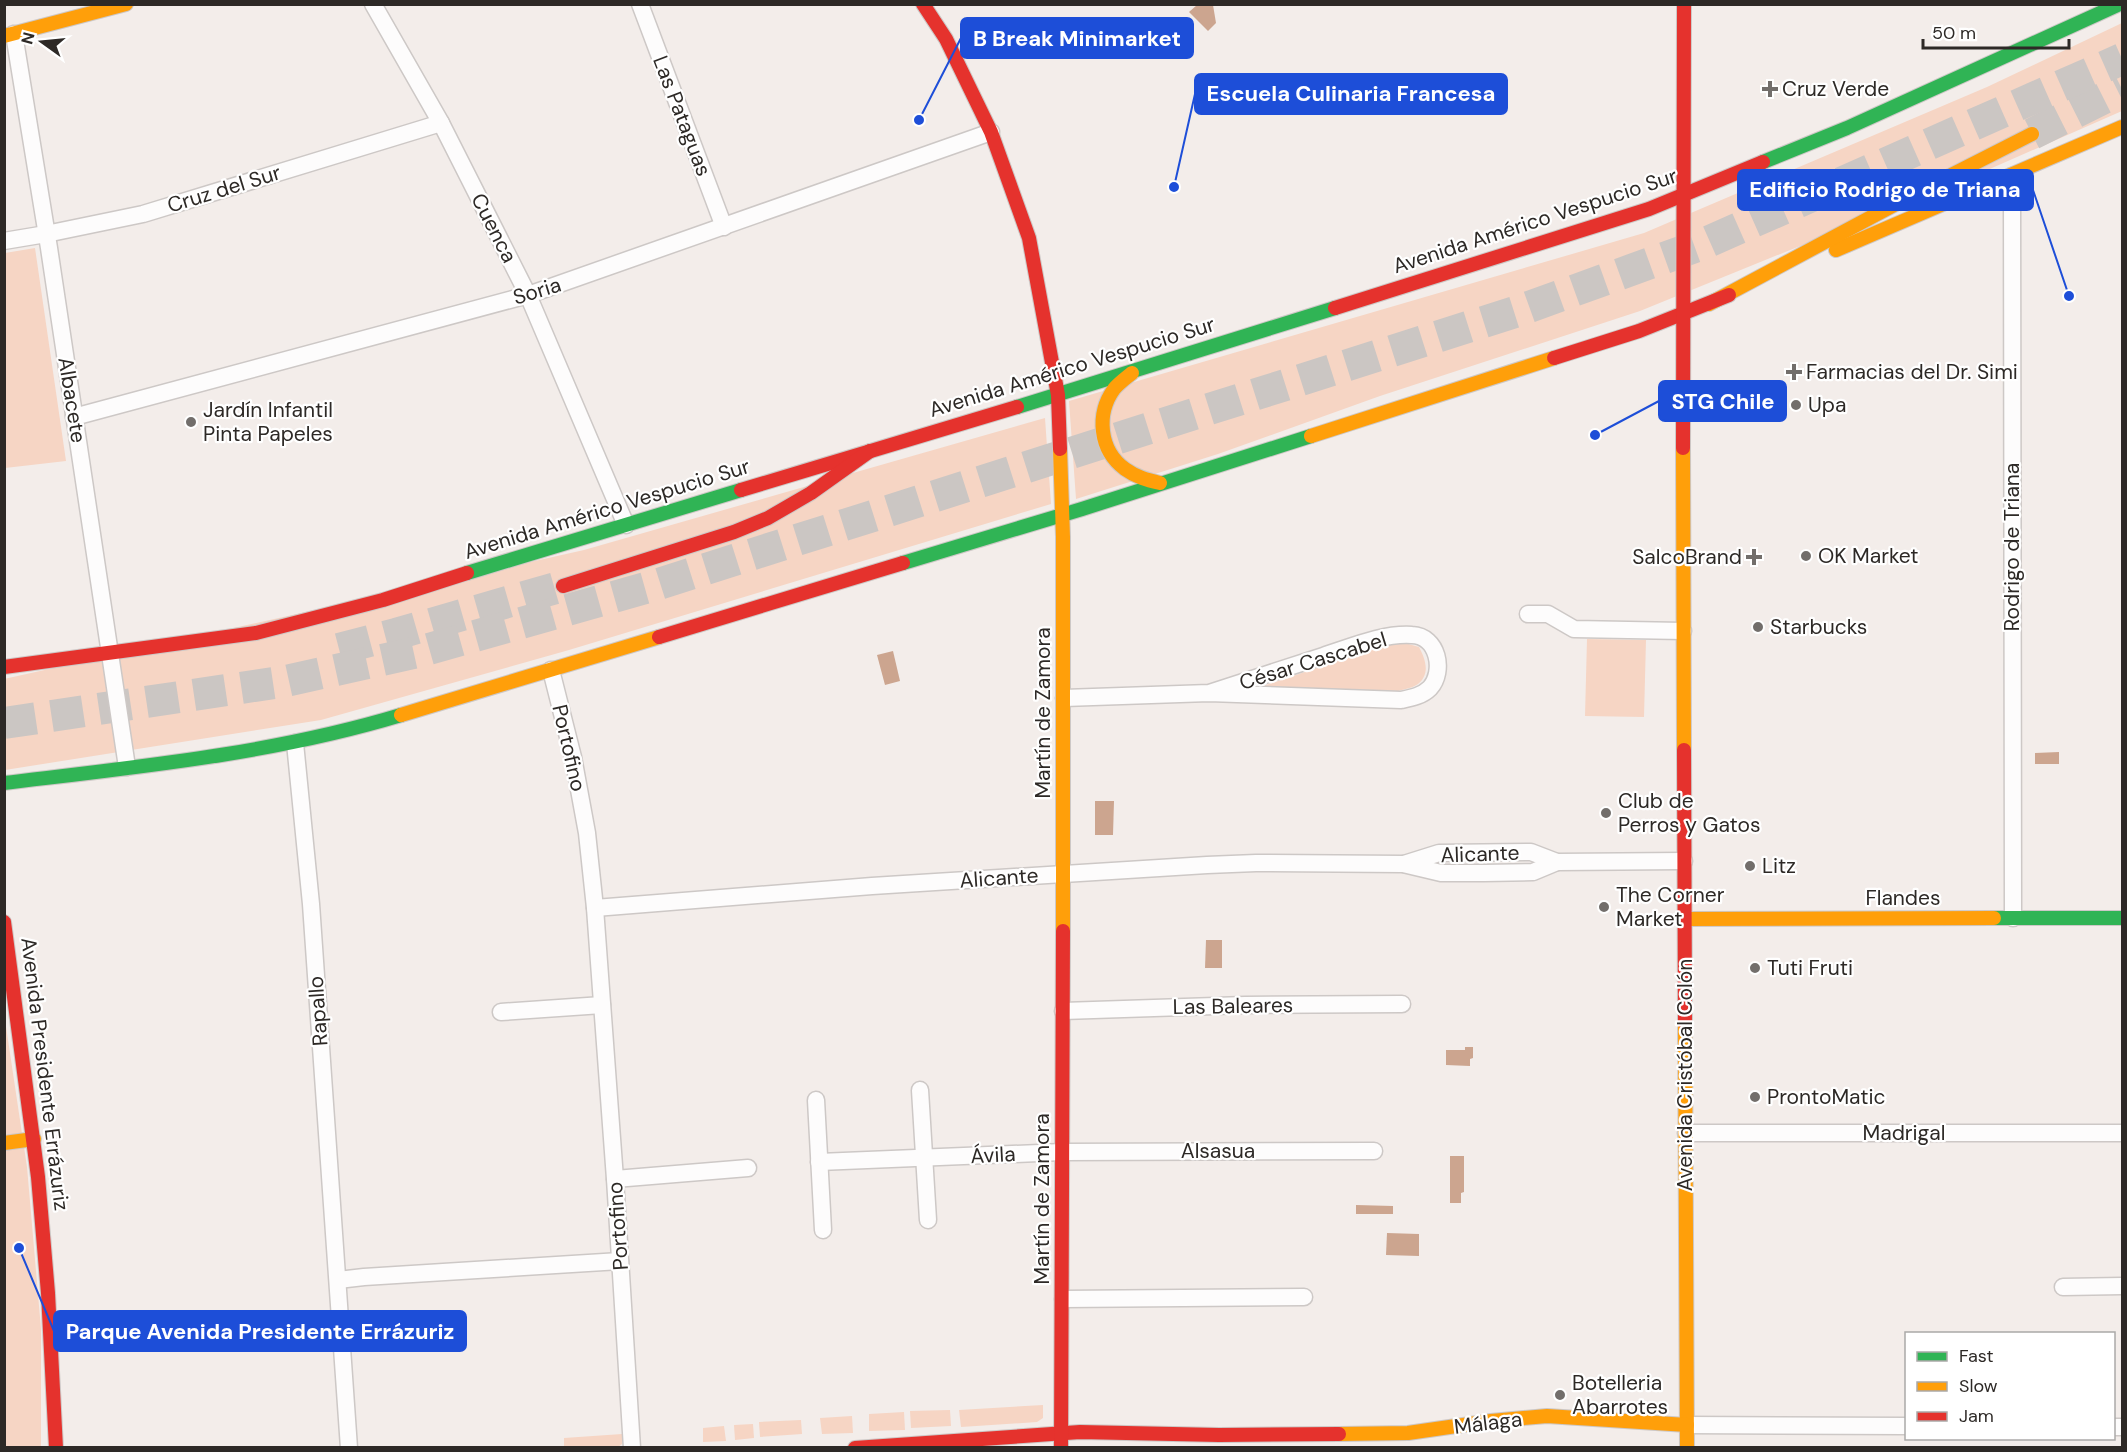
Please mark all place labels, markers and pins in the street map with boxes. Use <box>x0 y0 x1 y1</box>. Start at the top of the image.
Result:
callout: B Break Minimarket <box>961 18 1193 58</box>
callout: Escuela Culinaria Francesa <box>1195 74 1507 114</box>
place label: Cruz Verde <box>1782 75 1889 103</box>
marker: Cruz Verde <box>1763 82 1777 96</box>
callout: Edificio Rodrigo de Triana <box>1738 170 2033 210</box>
place label: Farmacias del Dr. Simi <box>1806 358 2018 386</box>
marker: Farmacias del Dr. Simi <box>1787 365 1801 379</box>
callout: STG Chile <box>1659 381 1786 421</box>
place label: Upa <box>1808 391 1846 419</box>
place label: Jardín Infantil Pinta Papeles <box>203 396 333 448</box>
marker: Upa <box>1789 398 1803 412</box>
marker: Jardín Infantil Pinta Papeles <box>184 415 198 429</box>
place label: OK Market <box>1818 542 1919 570</box>
place label: SalcoBrand <box>1632 543 1742 571</box>
marker: OK Market <box>1799 549 1813 563</box>
marker: SalcoBrand <box>1747 550 1761 564</box>
place label: Starbucks <box>1770 613 1867 641</box>
marker: Starbucks <box>1751 620 1765 634</box>
place label: Club de Perros y Gatos <box>1618 787 1760 839</box>
marker: Club de Perros y Gatos <box>1599 806 1613 820</box>
place label: Litz <box>1762 852 1796 880</box>
marker: Litz <box>1743 859 1757 873</box>
place label: The Corner Market <box>1616 881 1725 933</box>
marker: The Corner Market <box>1597 900 1611 914</box>
place label: Tuti Fruti <box>1767 954 1853 982</box>
marker: Tuti Fruti <box>1748 961 1762 975</box>
place label: ProntoMatic <box>1767 1083 1886 1111</box>
marker: ProntoMatic <box>1748 1090 1762 1104</box>
callout: Parque Avenida Presidente Errázuriz <box>54 1311 466 1351</box>
place label: Botelleria Abarrotes <box>1572 1369 1668 1421</box>
marker: Botelleria Abarrotes <box>1553 1388 1567 1402</box>

